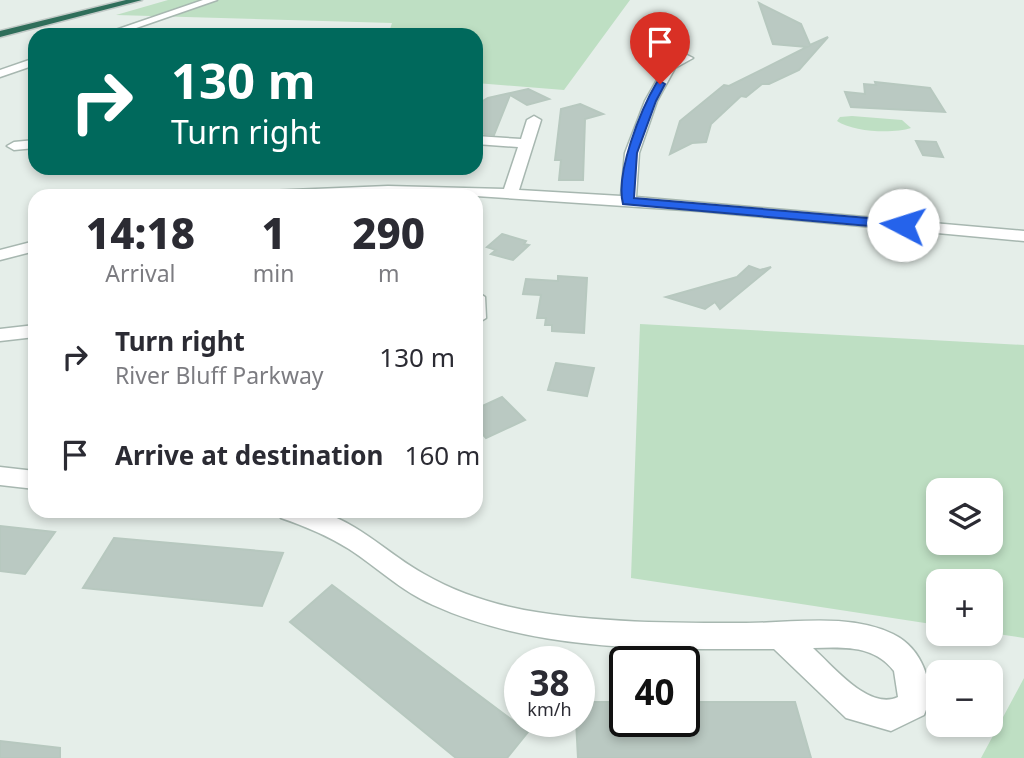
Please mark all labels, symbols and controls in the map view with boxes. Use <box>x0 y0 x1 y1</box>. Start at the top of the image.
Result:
pin <box>630 12.0 690 84</box>
icon: arrive <box>641 23 679 61</box>
text: 130 m <box>171 47 316 113</box>
icon: right <box>56 56 147 147</box>
text: Turn right <box>171 110 321 153</box>
position arrow <box>866 188 940 262</box>
text: 14:18 <box>86 204 195 261</box>
text: 1 <box>261 204 286 261</box>
text: 290 <box>352 204 425 261</box>
text: Arrival <box>105 257 175 289</box>
text: min <box>253 257 294 289</box>
text: m <box>378 257 399 289</box>
text: Turn right <box>115 323 245 359</box>
icon: right <box>56 338 94 376</box>
text: 130 m <box>379 339 455 375</box>
text: River Bluff Parkway <box>115 359 324 391</box>
icon: arrive <box>56 436 94 474</box>
text: Arrive at destination <box>115 437 384 473</box>
text: 160 m <box>405 437 480 473</box>
map controls <box>926 478 1003 737</box>
button: layers <box>926 478 1003 555</box>
button: + <box>926 569 1003 646</box>
speed limit sign: 40 <box>609 646 700 737</box>
text: 38 <box>529 659 570 706</box>
button: − <box>926 660 1003 737</box>
text: km/h <box>527 697 572 721</box>

